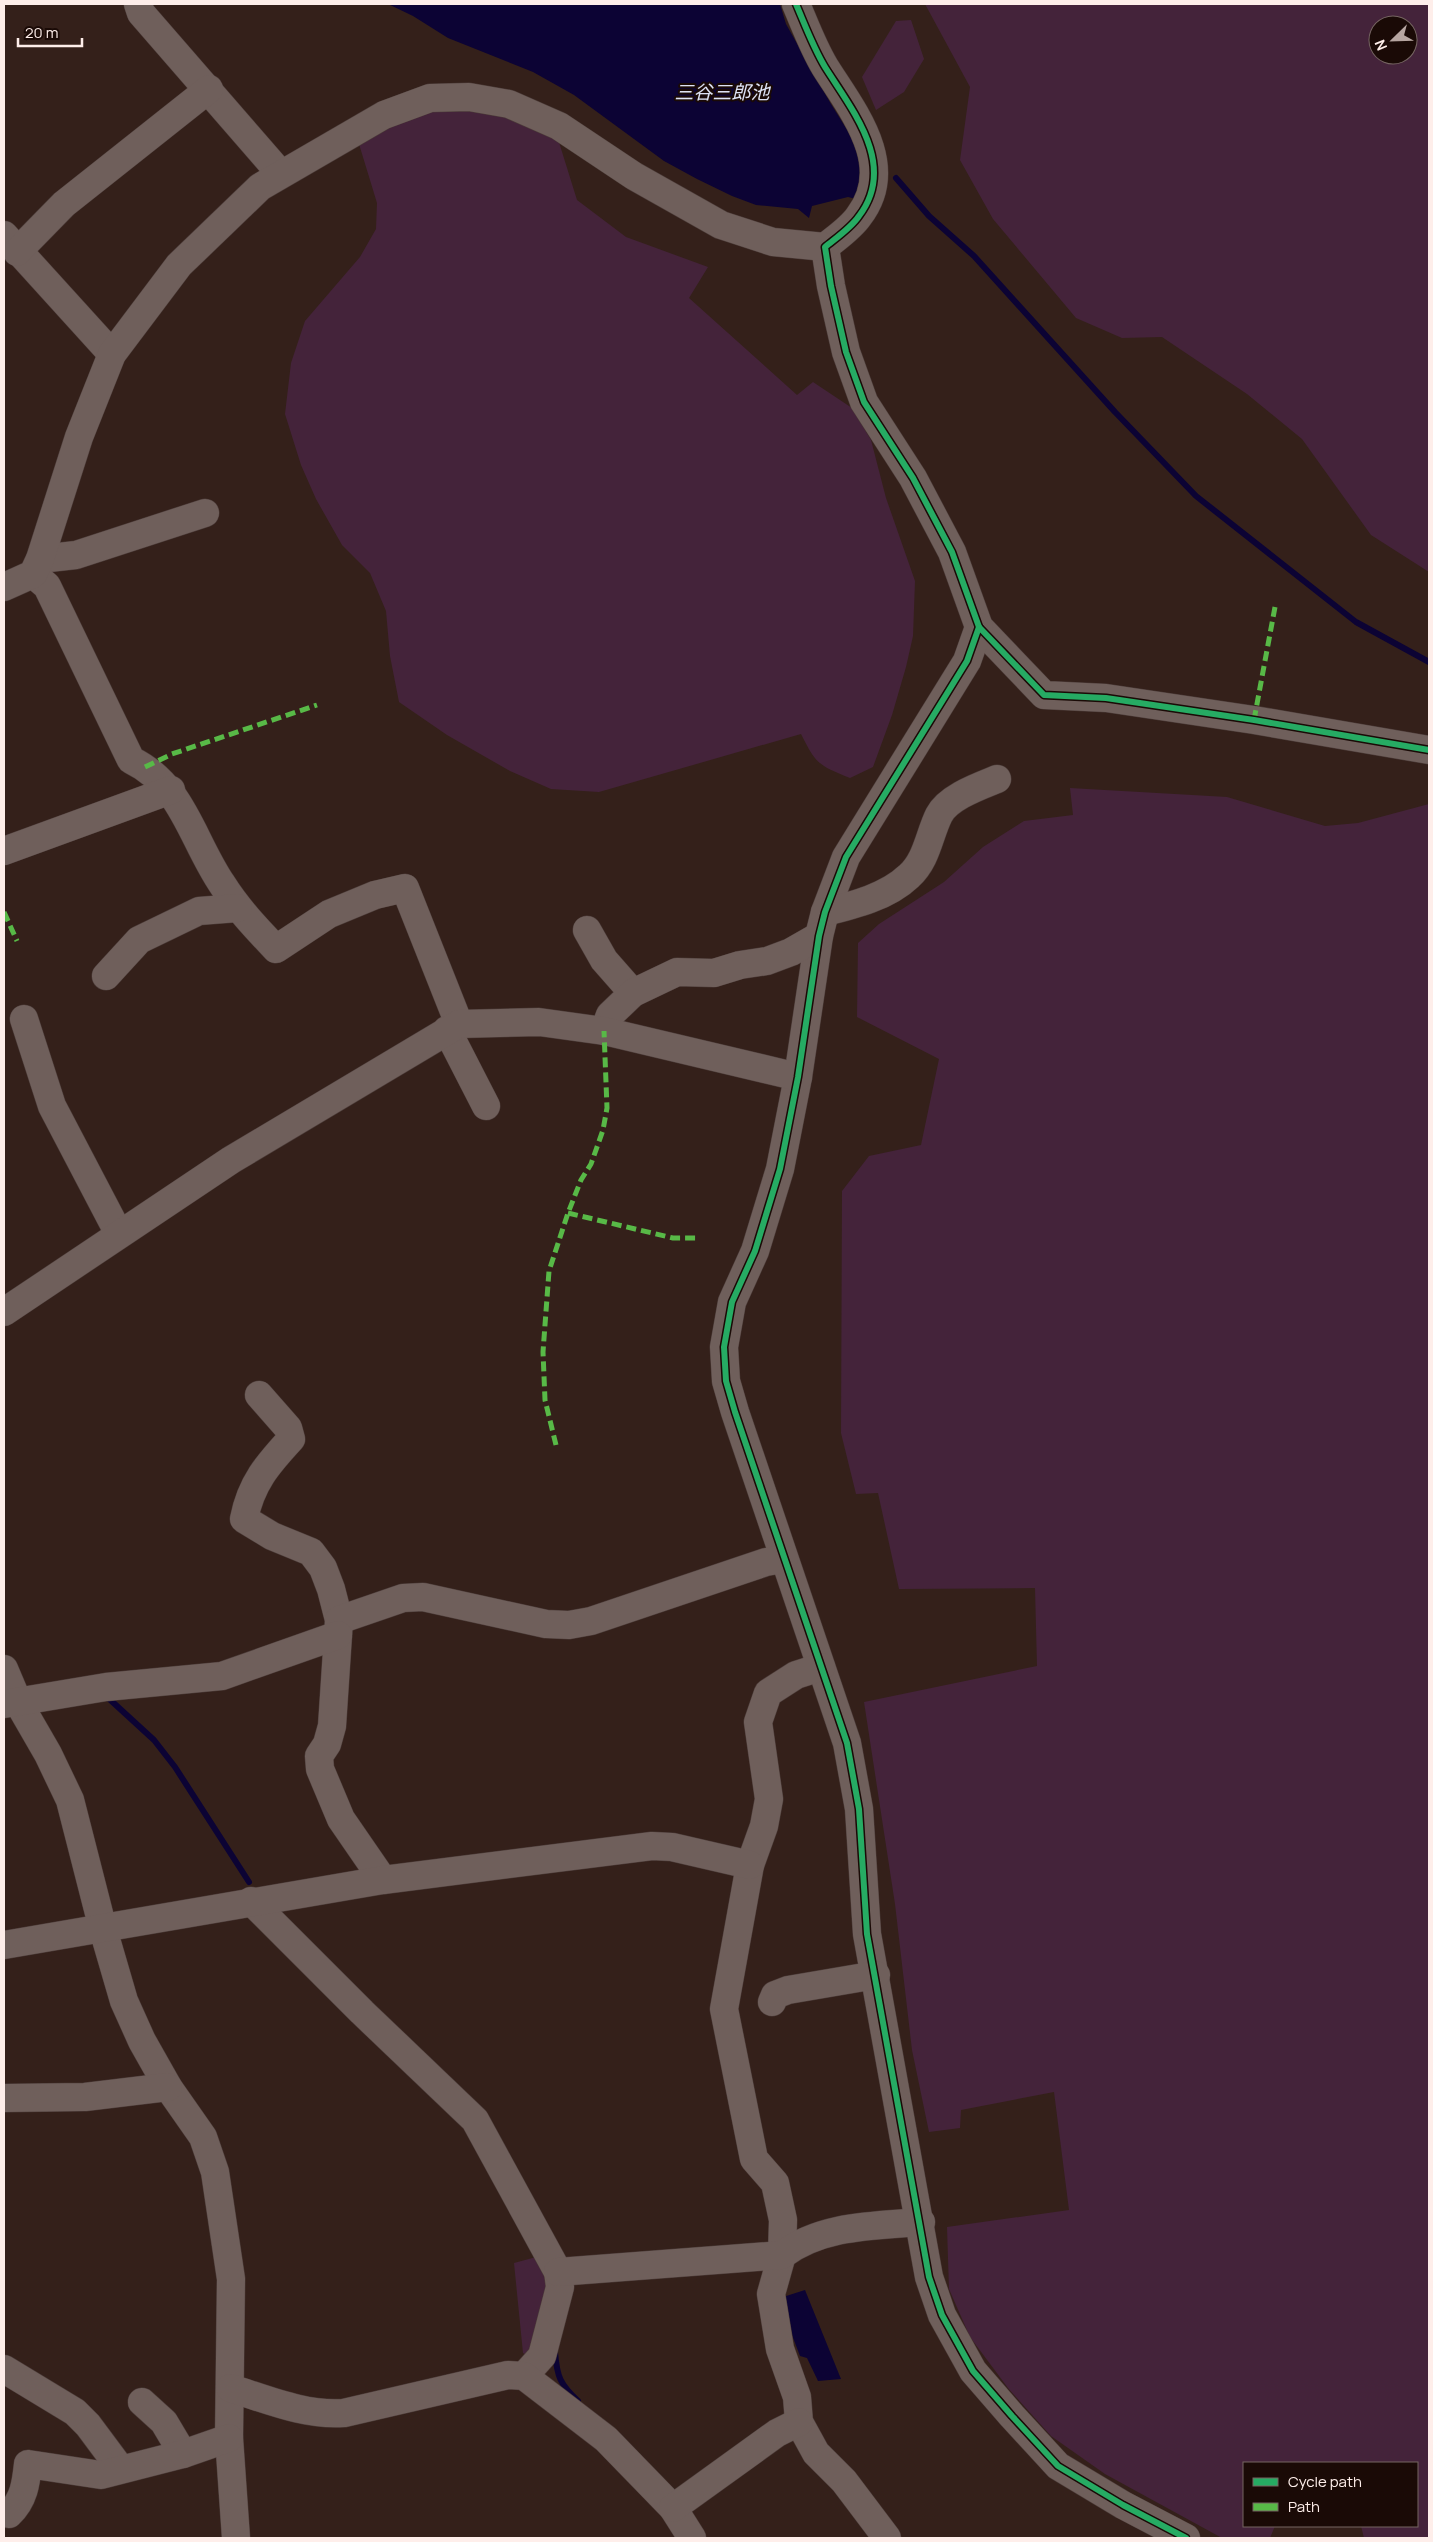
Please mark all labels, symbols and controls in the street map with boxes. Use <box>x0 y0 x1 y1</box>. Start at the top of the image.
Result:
scale bar <box>18 15 81 47</box>
north arrow <box>1368 15 1418 65</box>
text: 20 m <box>25 22 58 43</box>
text: N <box>1370 37 1391 54</box>
water label: 三谷三郎池 <box>674 79 771 105</box>
legend <box>1243 2462 1418 2527</box>
text: Cycle path <box>1288 2471 1362 2492</box>
text: Path <box>1288 2496 1320 2517</box>

